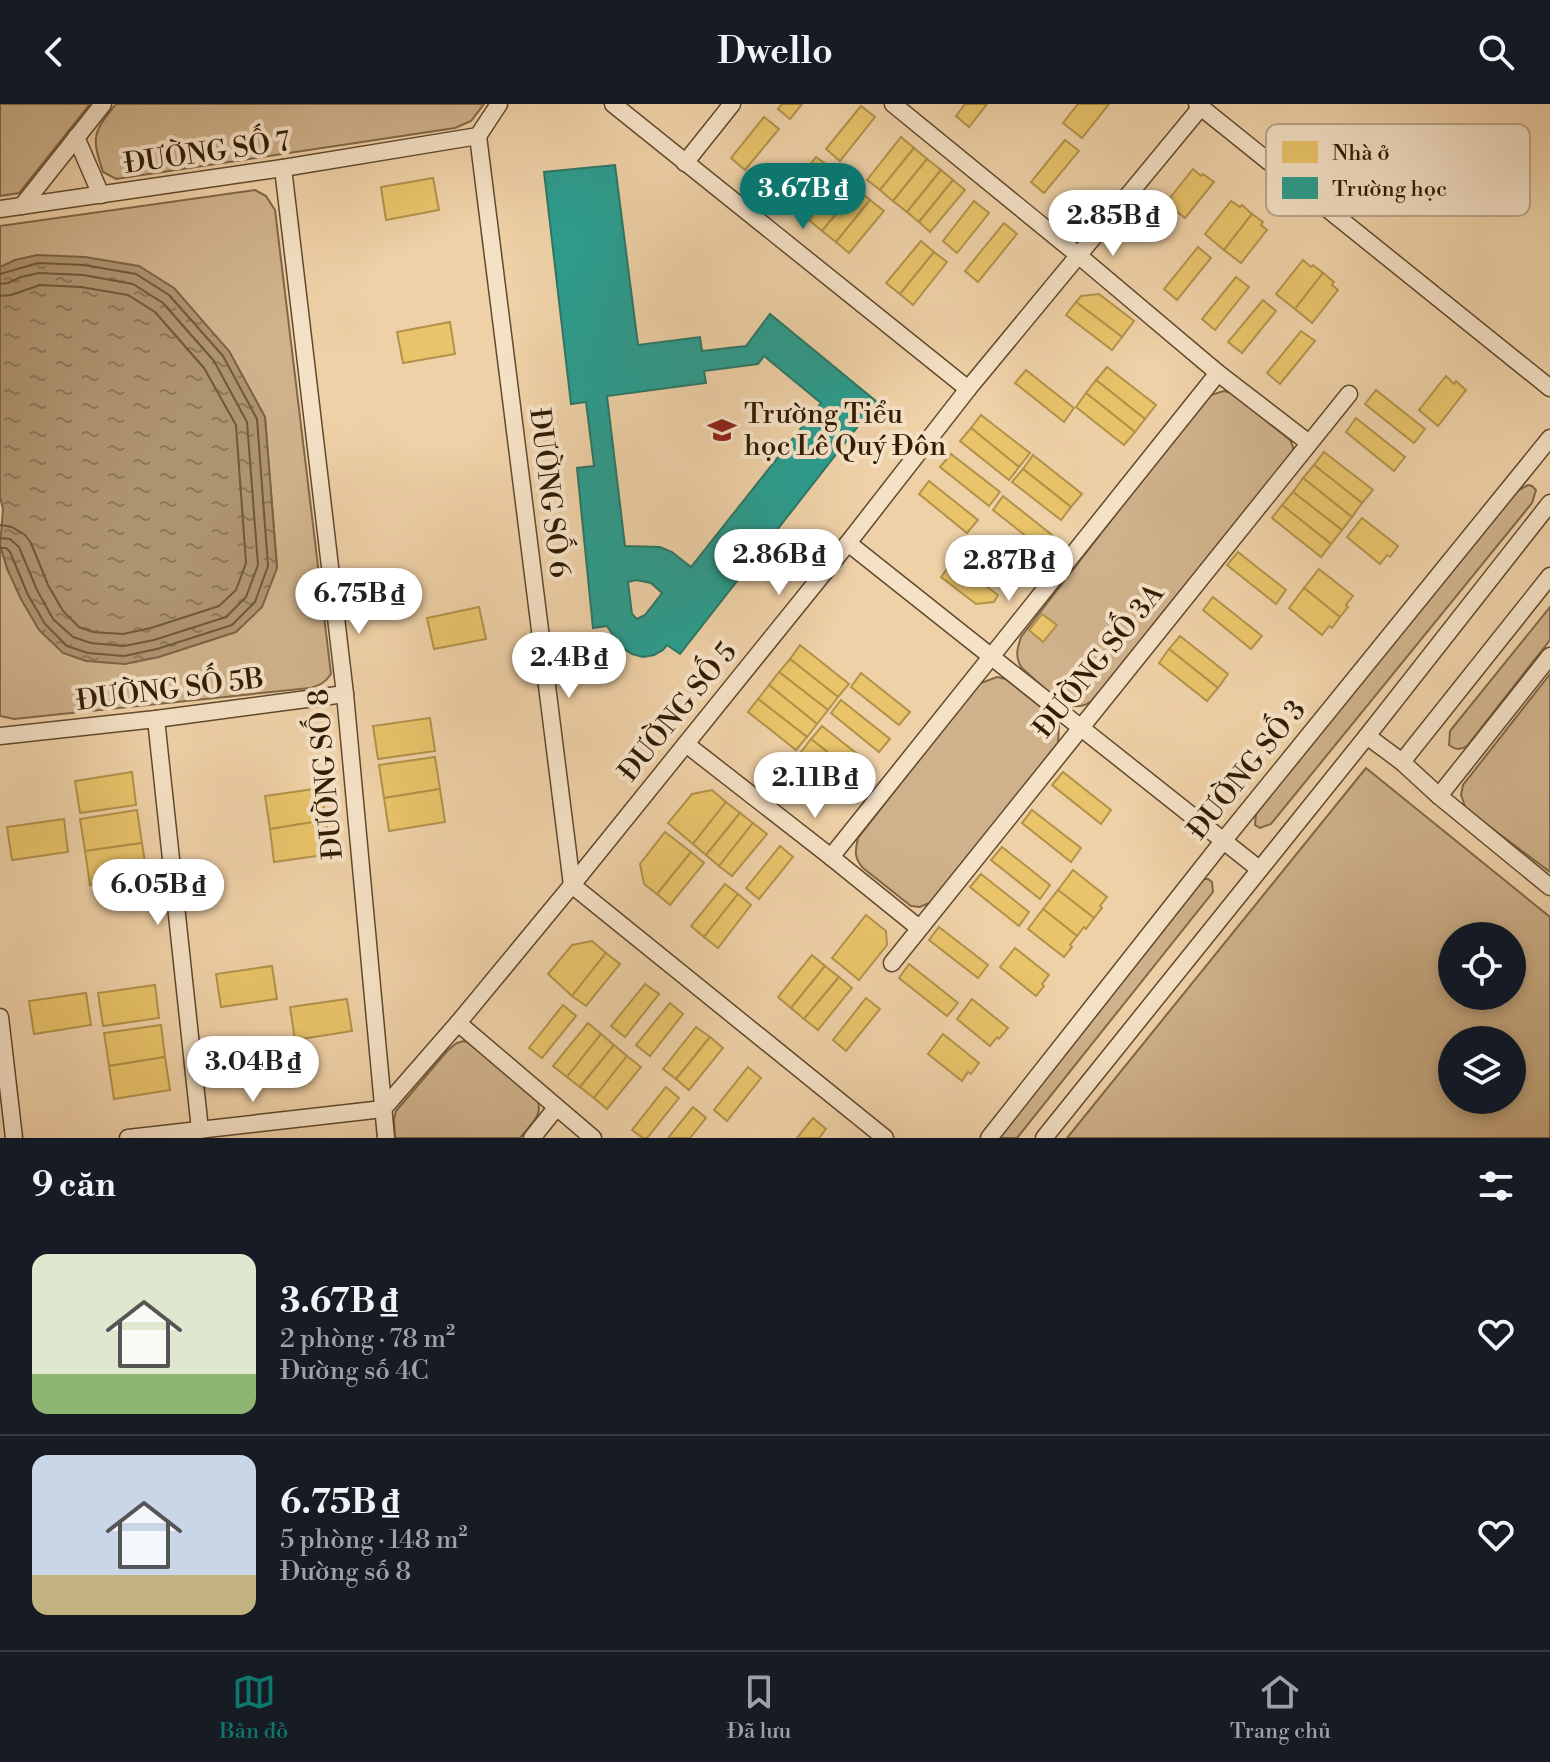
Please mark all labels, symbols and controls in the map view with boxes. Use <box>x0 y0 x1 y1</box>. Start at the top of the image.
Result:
icon: back <box>32 30 76 74</box>
text: Dwello <box>717 30 833 75</box>
icon: search <box>1474 30 1518 74</box>
street label: ĐƯỜNG SỐ 7 <box>121 119 292 182</box>
legend <box>1266 124 1530 216</box>
text: Nhà ở <box>1332 140 1390 167</box>
pin: 3.67B ₫ <box>729 163 877 231</box>
text: 3.67B ₫ <box>758 173 848 205</box>
text: Trường học <box>1332 176 1447 203</box>
pin: 2.85B ₫ <box>1039 190 1187 258</box>
text: 2.85B ₫ <box>1066 200 1160 232</box>
place label: Trường Tiểu học Lê Quý Đôn <box>744 397 947 464</box>
street label: ĐƯỜNG SỐ 6 <box>521 406 582 580</box>
school or university icon: Trường Tiểu học Lê Quý Đôn <box>707 415 737 445</box>
pin: 2.86B ₫ <box>705 529 853 597</box>
pin: 2.87B ₫ <box>935 535 1083 603</box>
text: 2.86B ₫ <box>732 539 826 571</box>
text: 2.87B ₫ <box>963 545 1055 577</box>
pin: 6.75B ₫ <box>285 568 433 636</box>
street label: ĐƯỜNG SỐ 3A <box>1022 573 1172 745</box>
text: 6.75B ₫ <box>313 578 405 610</box>
pin: 2.4B ₫ <box>504 632 634 700</box>
street label: ĐƯỜNG SỐ 5 <box>607 632 745 789</box>
text: 2.4B ₫ <box>530 642 608 674</box>
street label: ĐƯỜNG SỐ 5B <box>74 656 266 719</box>
street label: ĐƯỜNG SỐ 8 <box>296 687 351 861</box>
street label: ĐƯỜNG SỐ 3 <box>1176 690 1314 847</box>
pin: 2.11B ₫ <box>741 752 889 820</box>
text: 2.11B ₫ <box>772 762 858 794</box>
pin: 6.05B ₫ <box>84 859 232 927</box>
text: 6.05B ₫ <box>110 869 206 901</box>
map controls <box>1438 922 1526 1114</box>
button: locate <box>1438 922 1526 1010</box>
button: layers <box>1438 1026 1526 1114</box>
pin: 3.04B ₫ <box>179 1036 327 1104</box>
text: 3.04B ₫ <box>205 1046 301 1078</box>
icon: filters <box>1474 1164 1518 1208</box>
text: 9 căn <box>32 1165 116 1207</box>
text: 3.67B ₫ <box>280 1281 398 1323</box>
icon: home <box>96 1286 192 1382</box>
icon: heart <box>1474 1312 1518 1356</box>
text: 2 phòng · 78 m² <box>280 1323 455 1355</box>
text: Đường số 4C <box>280 1355 429 1387</box>
text: 6.75B ₫ <box>280 1482 399 1524</box>
icon: home <box>96 1487 192 1583</box>
icon: heart <box>1474 1513 1518 1557</box>
text: 5 phòng · 148 m² <box>280 1524 468 1556</box>
text: Đường số 8 <box>280 1556 411 1588</box>
tab: Bản đồ <box>219 1670 288 1745</box>
tab: Đã lưu <box>727 1670 791 1745</box>
tab: Trang chủ <box>1230 1670 1331 1745</box>

